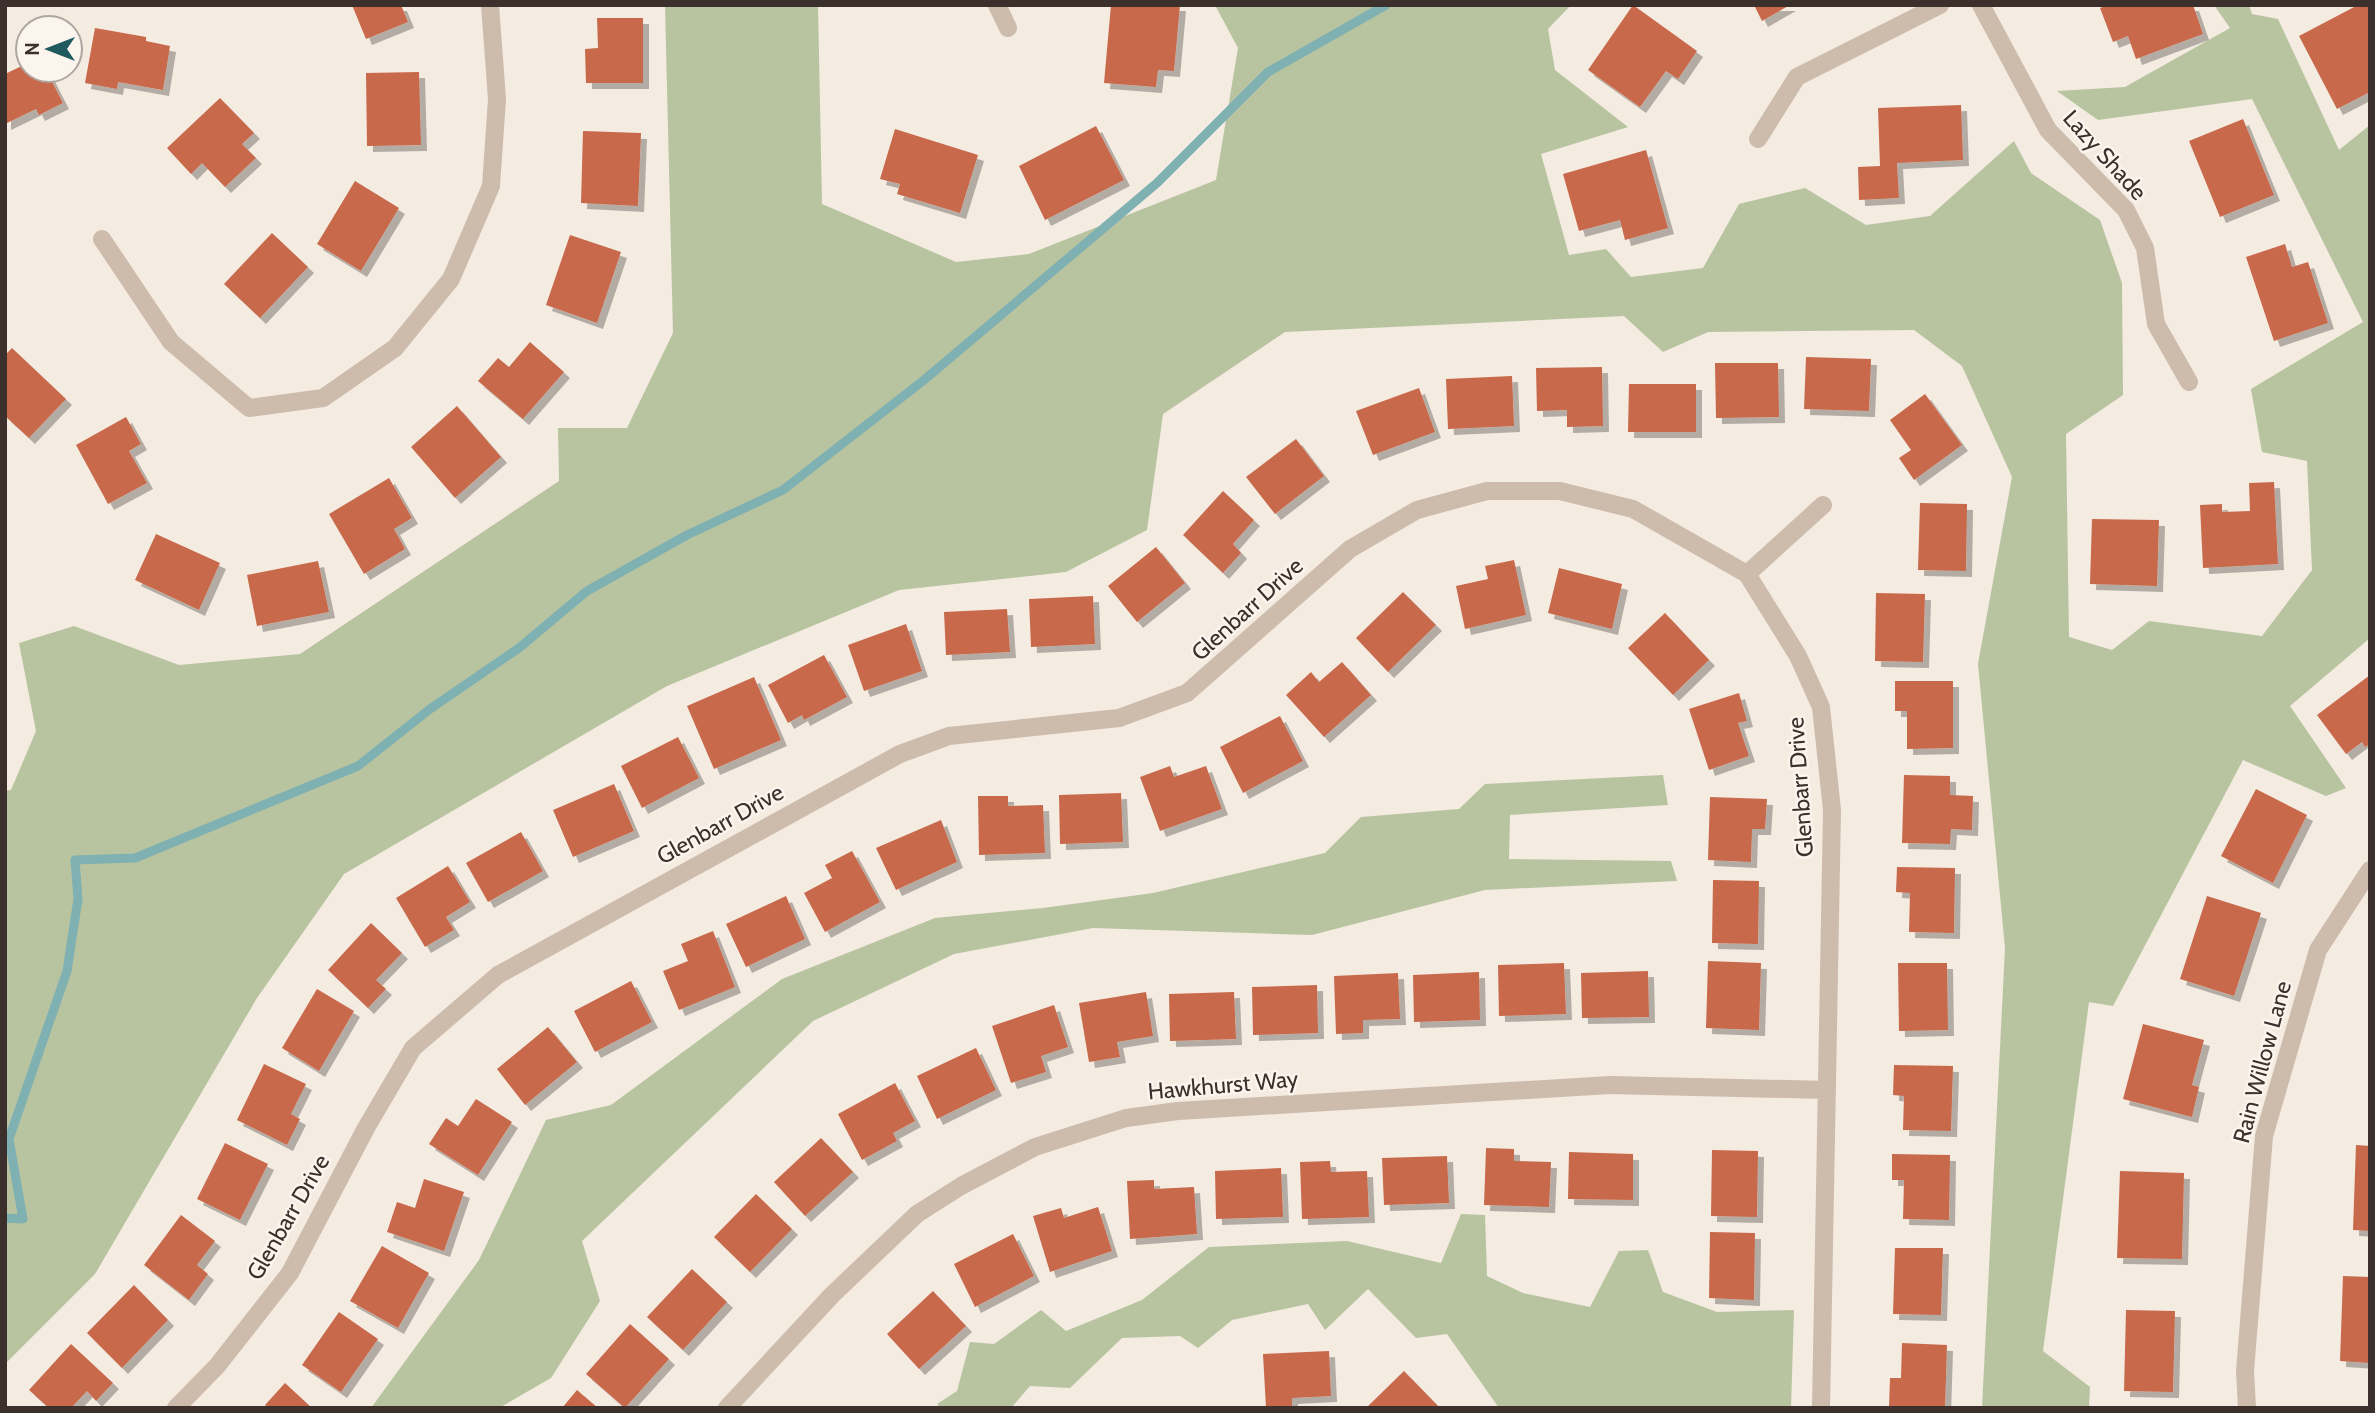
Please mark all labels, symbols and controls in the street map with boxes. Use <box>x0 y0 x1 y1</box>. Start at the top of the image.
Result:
north arrow <box>14 14 84 84</box>
text: N <box>21 42 44 56</box>
street label: Lazy Shade <box>2057 104 2153 206</box>
street label: Glenbarr Drive <box>1185 551 1309 666</box>
street label: Glenbarr Drive <box>1781 716 1819 858</box>
street label: Glenbarr Drive <box>652 778 788 870</box>
street label: Rain Willow Lane <box>2227 978 2297 1146</box>
street label: Hawkhurst Way <box>1147 1064 1300 1106</box>
street label: Glenbarr Drive <box>241 1149 335 1285</box>

